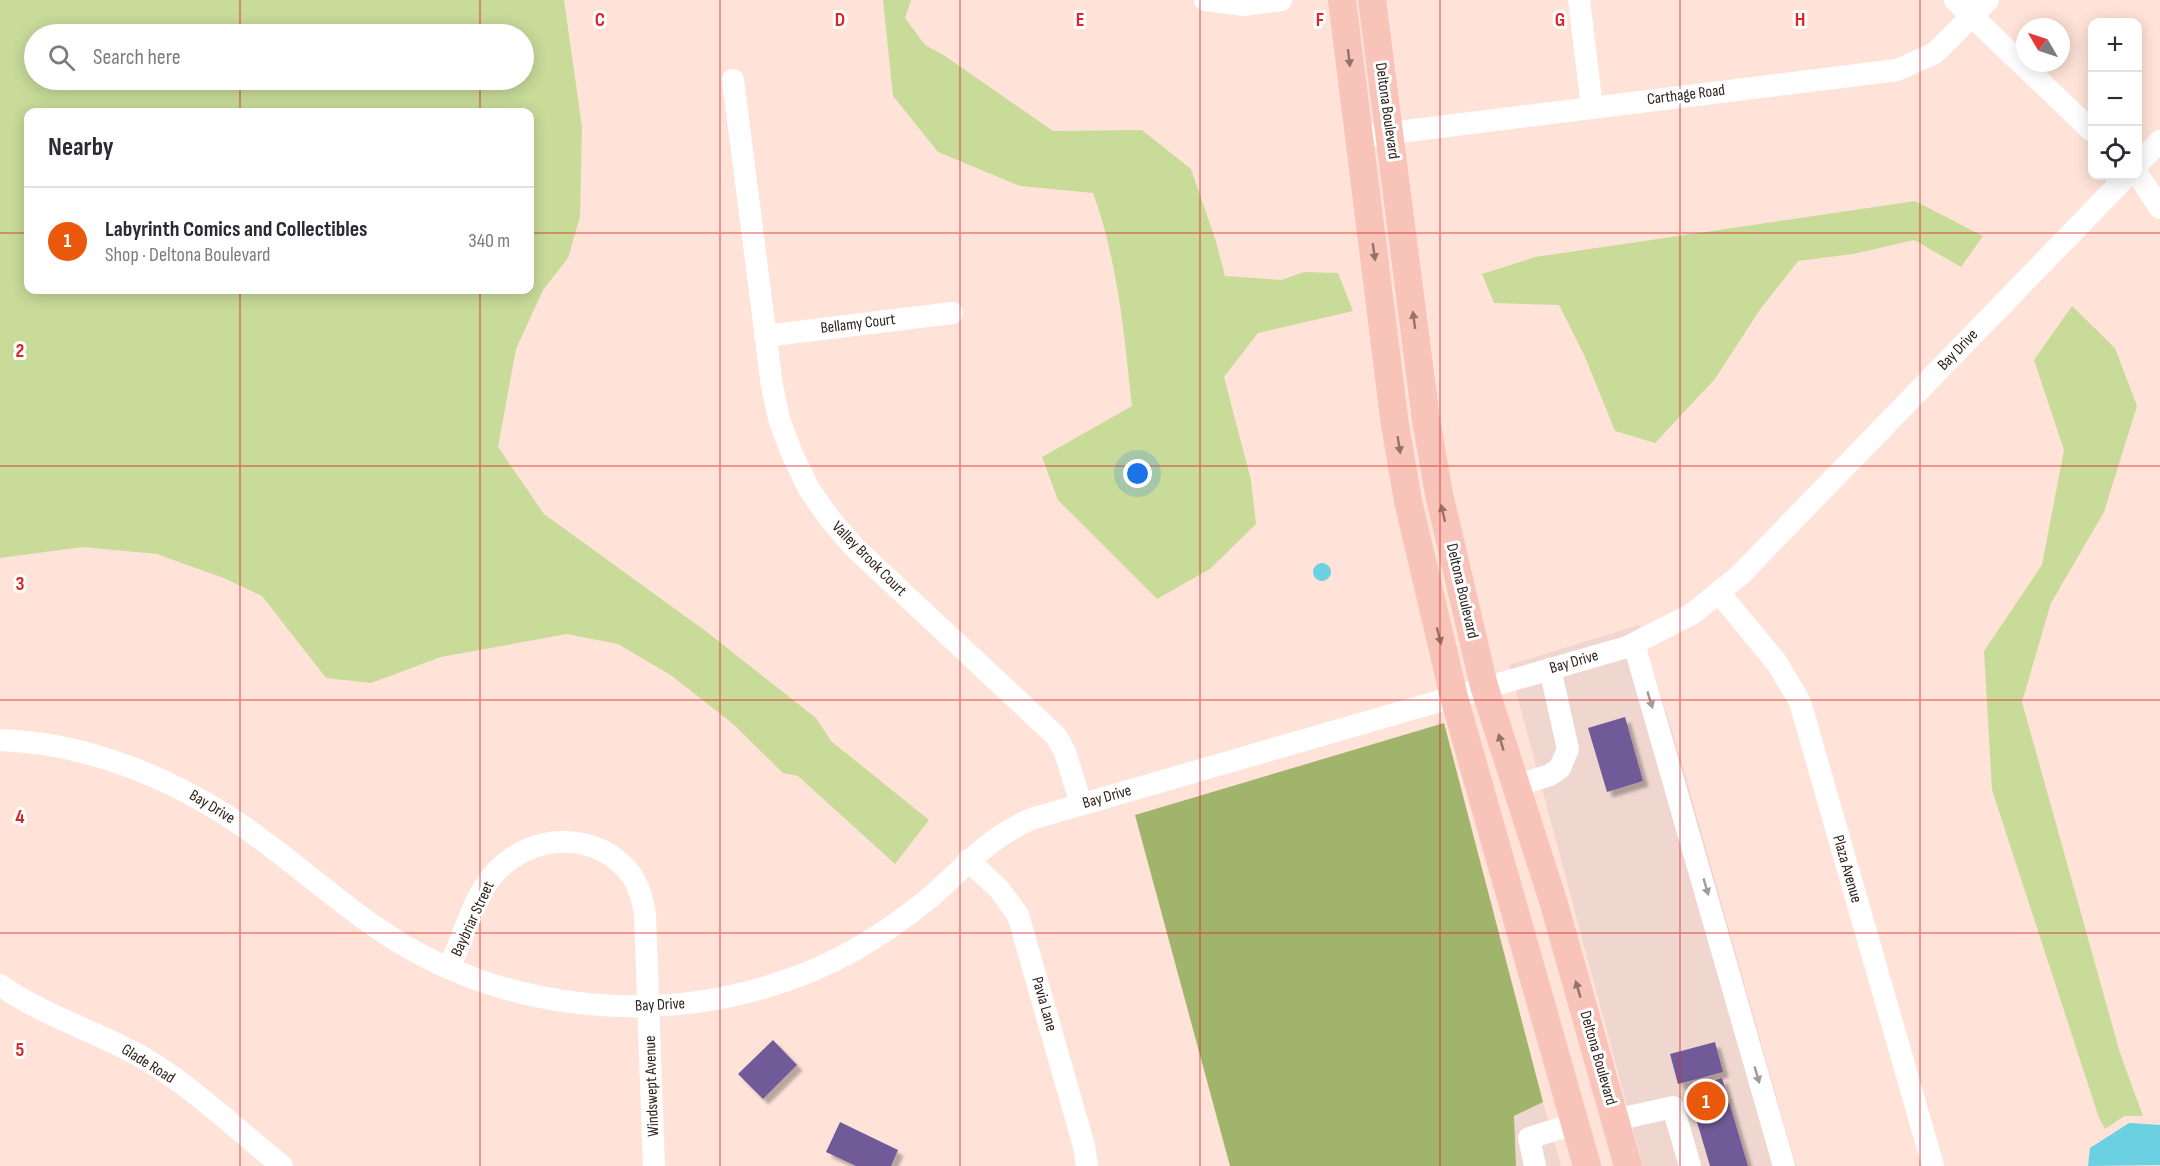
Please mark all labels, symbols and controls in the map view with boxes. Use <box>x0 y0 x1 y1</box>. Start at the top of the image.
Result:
text: C <box>595 8 605 32</box>
text: D <box>835 8 845 32</box>
text: E <box>1076 8 1084 32</box>
text: F <box>1316 8 1324 32</box>
text: G <box>1555 8 1565 32</box>
text: H <box>1795 8 1805 32</box>
north arrow <box>2016 18 2070 72</box>
map controls <box>2088 18 2142 180</box>
button: + <box>2088 18 2142 72</box>
search box <box>24 24 534 90</box>
icon: search <box>45 41 78 74</box>
text: Search here <box>93 44 180 71</box>
one-way arrow <box>1345 49 1354 68</box>
street label: Deltona Boulevard <box>1371 62 1403 160</box>
button: − <box>2088 72 2142 126</box>
street label: Carthage Road <box>1646 81 1726 109</box>
button: locate <box>2088 126 2142 180</box>
text: Nearby <box>48 132 114 163</box>
text: Labyrinth Comics and Collectibles <box>105 216 368 243</box>
text: 1 <box>64 229 71 253</box>
text: 340 m <box>468 229 510 253</box>
one-way arrow <box>1369 242 1379 261</box>
text: Shop · Deltona Boulevard <box>105 243 270 267</box>
street label: Bellamy Court <box>820 310 897 338</box>
one-way arrow <box>1409 310 1418 329</box>
street label: Bay Drive <box>1934 325 1982 375</box>
text: 2 <box>16 339 24 363</box>
one-way arrow <box>1394 436 1403 455</box>
your location <box>1123 459 1152 488</box>
one-way arrow <box>1438 503 1447 522</box>
street label: Valley Brook Court <box>828 518 910 600</box>
street label: Deltona Boulevard <box>1442 542 1482 640</box>
text: 3 <box>16 572 25 596</box>
one-way arrow <box>1435 626 1445 645</box>
street label: Bay Drive <box>1547 646 1601 678</box>
one-way arrow <box>1646 691 1655 709</box>
one-way arrow <box>1496 733 1505 751</box>
street label: Bay Drive <box>1080 781 1134 813</box>
street label: Bay Drive <box>186 786 238 828</box>
text: 4 <box>15 805 25 829</box>
street label: Plaza Avenue <box>1828 833 1866 905</box>
street label: Baybriar Street <box>447 878 499 960</box>
one-way arrow <box>1702 878 1711 896</box>
street label: Pavia Lane <box>1027 975 1061 1033</box>
one-way arrow <box>1573 979 1582 997</box>
street label: Bay Drive <box>635 994 685 1016</box>
street label: Deltona Boulevard <box>1575 1009 1621 1107</box>
street label: Windswept Avenue <box>641 1035 663 1137</box>
text: 5 <box>16 1038 25 1062</box>
street label: Glade Road <box>118 1040 178 1088</box>
one-way arrow <box>1753 1066 1762 1084</box>
pin: 1 <box>1686 1078 1726 1124</box>

